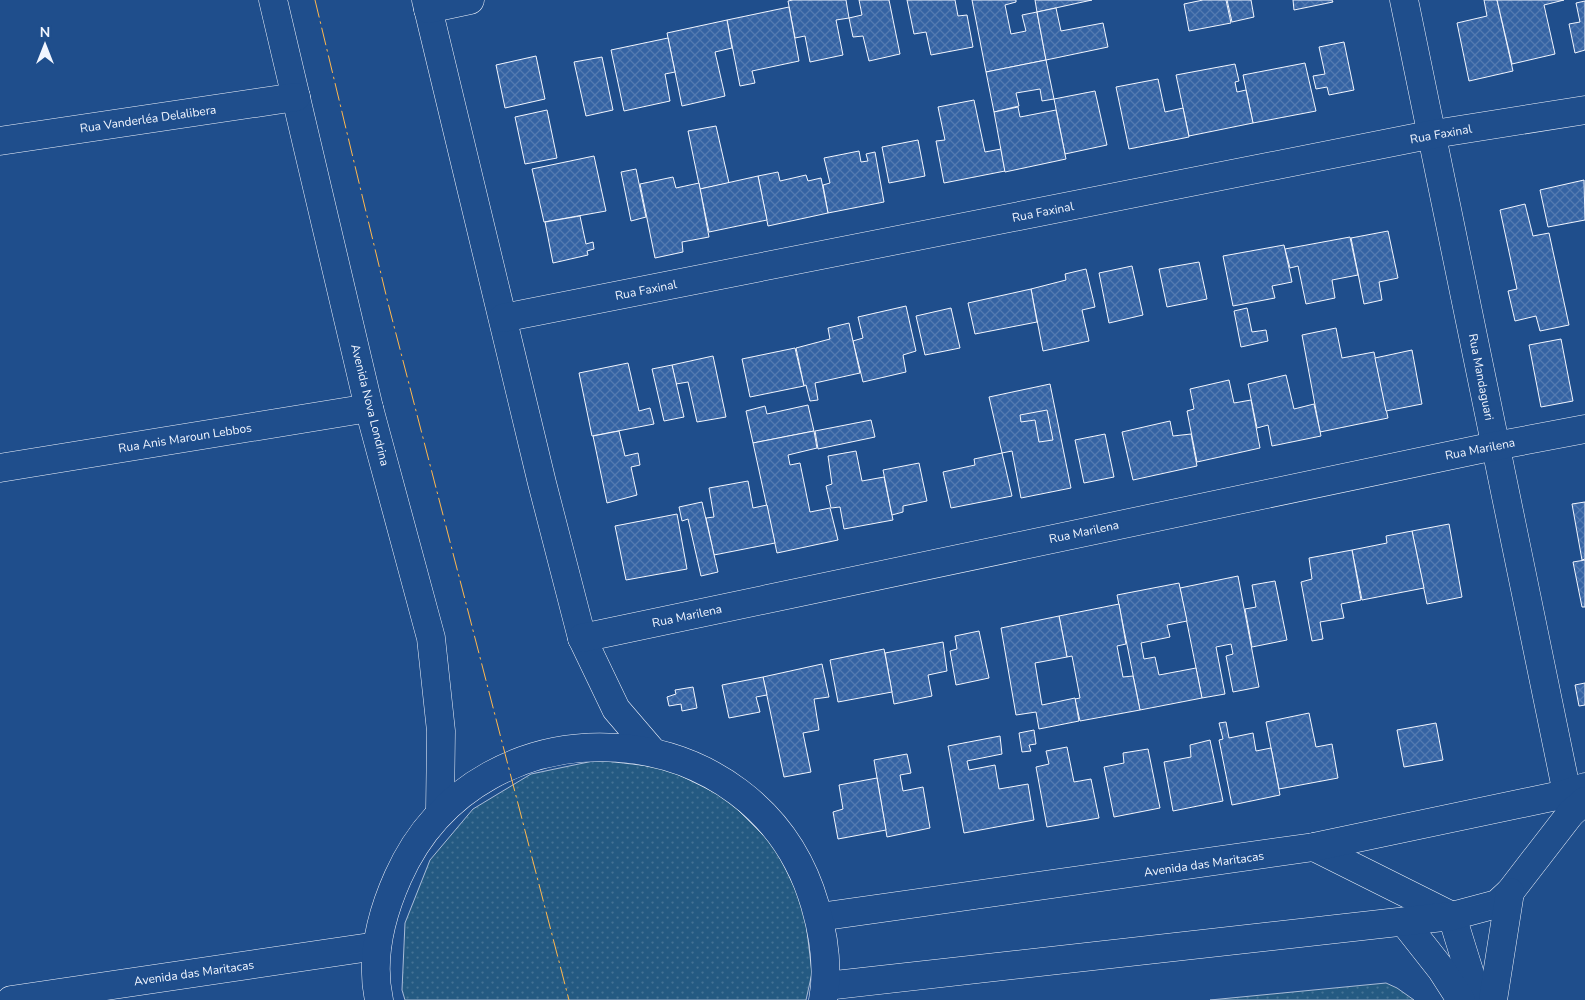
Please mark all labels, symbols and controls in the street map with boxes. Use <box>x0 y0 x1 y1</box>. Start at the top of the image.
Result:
north arrow <box>20 20 70 70</box>
text: N <box>40 23 50 42</box>
street label: Rua Vanderléa Delalibera <box>79 102 217 136</box>
street label: Rua Faxinal <box>1409 121 1474 147</box>
street label: Rua Faxinal <box>1011 198 1076 226</box>
street label: Rua Faxinal <box>614 276 679 304</box>
street label: Rua Mandaguari <box>1465 332 1497 422</box>
street label: Avenida Nova Londrina <box>347 342 393 468</box>
street label: Rua Anis Maroun Lebbos <box>117 420 253 456</box>
street label: Rua Marilena <box>1444 434 1516 464</box>
street label: Rua Marilena <box>1048 517 1120 547</box>
street label: Rua Marilena <box>651 601 723 631</box>
street label: Avenida das Maritacas <box>1143 848 1265 880</box>
street label: Avenida das Maritacas <box>133 957 255 989</box>

